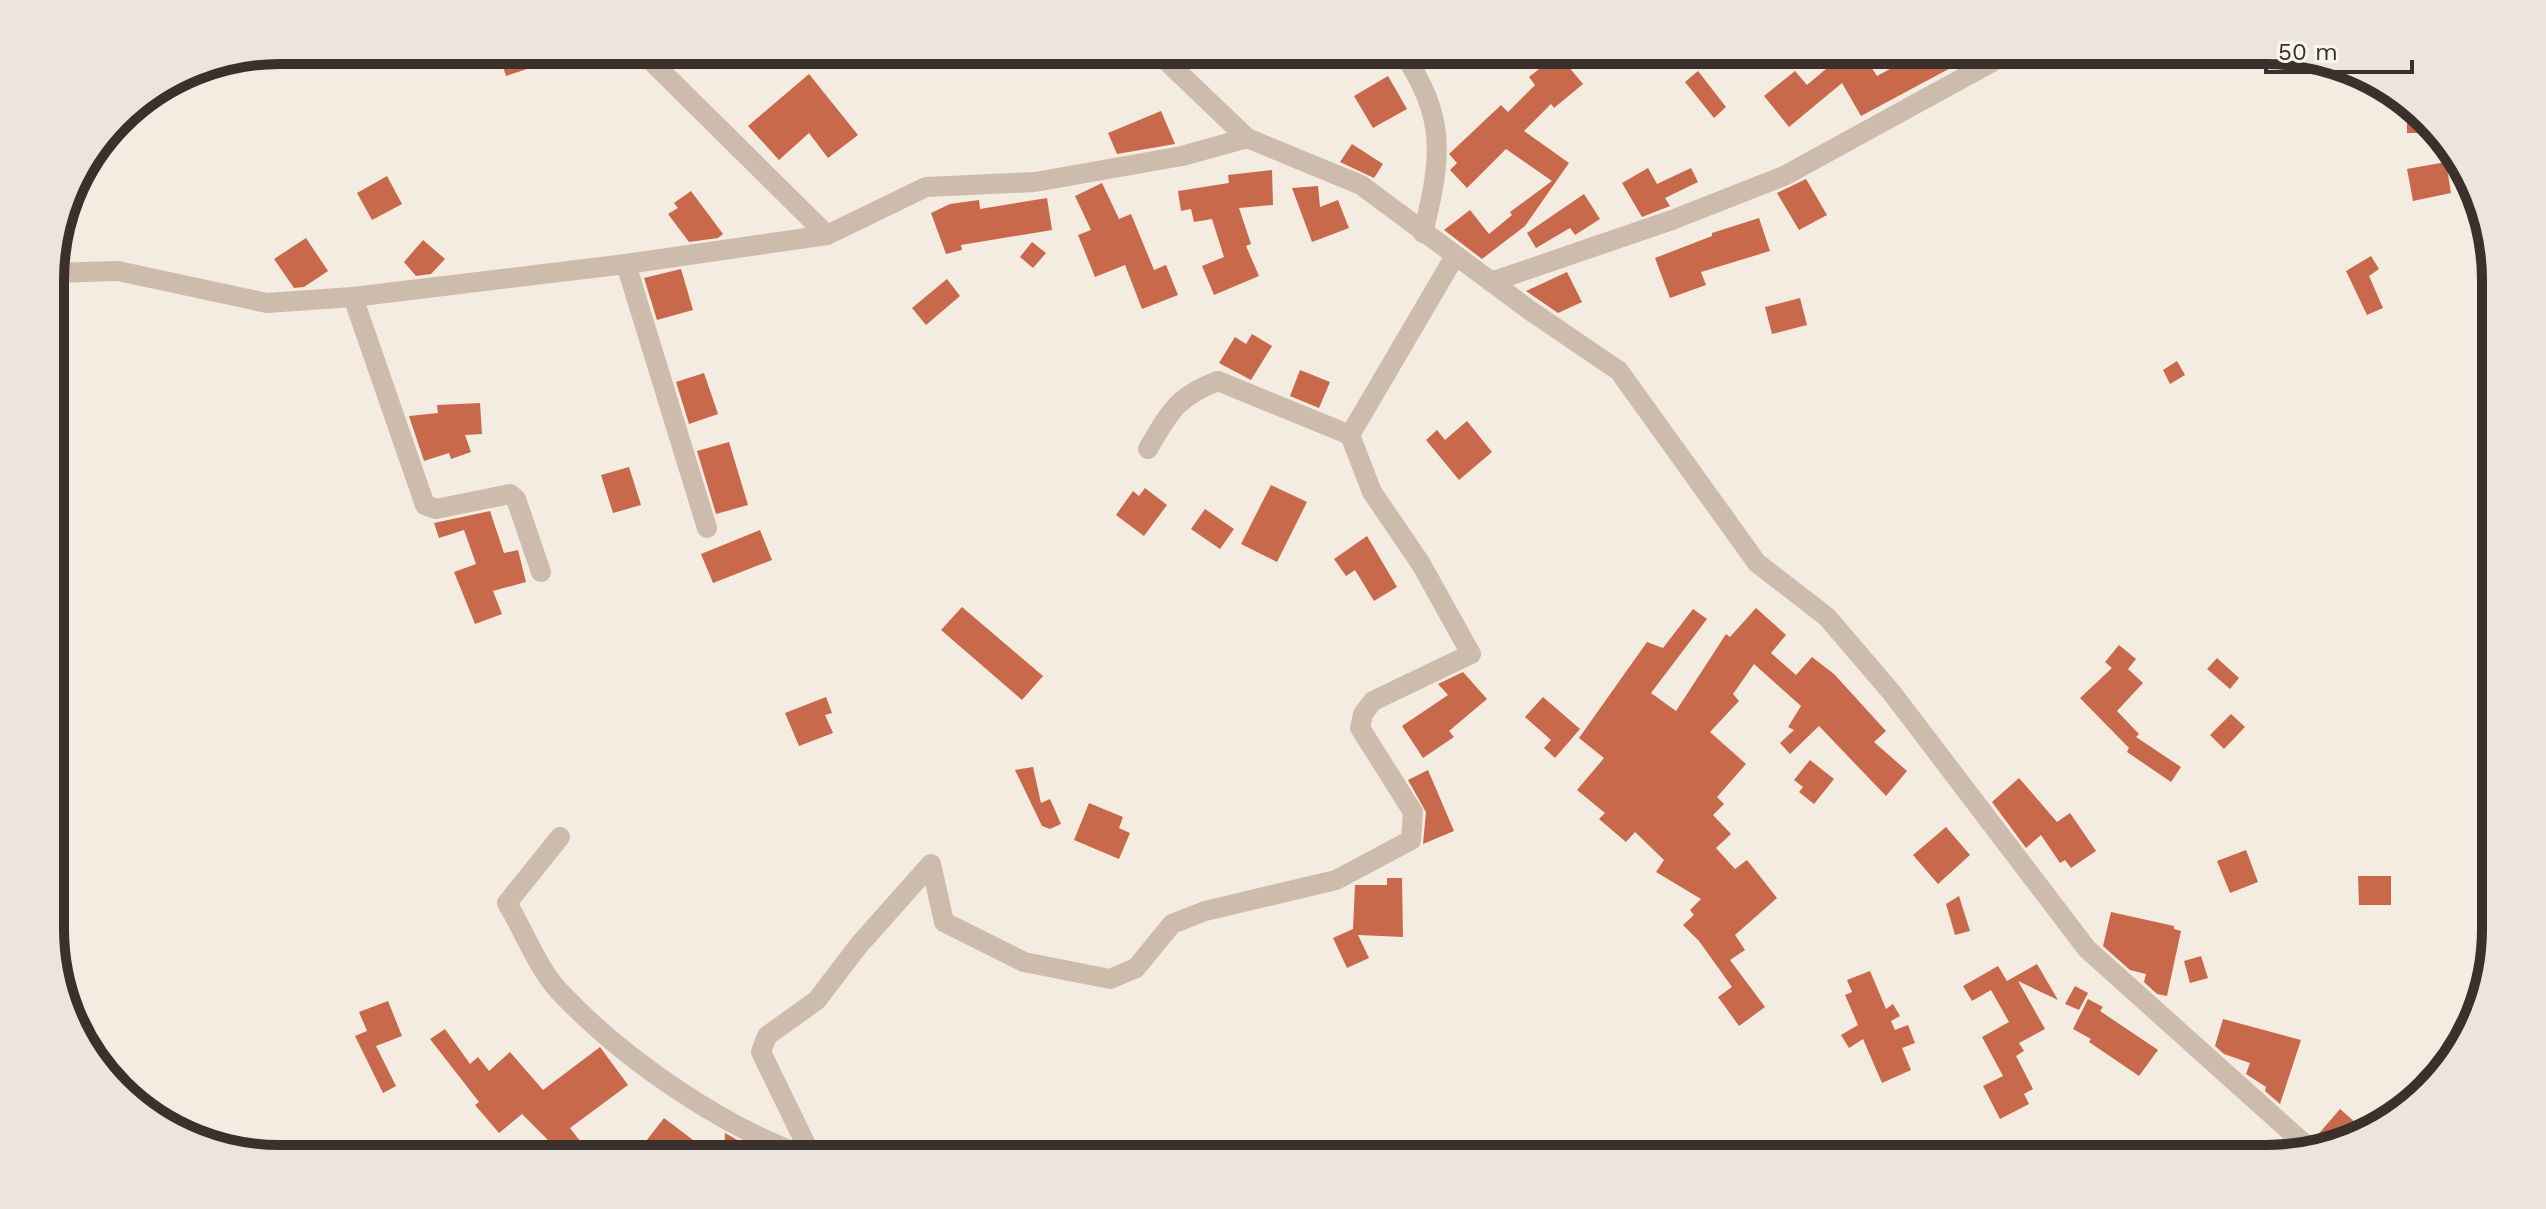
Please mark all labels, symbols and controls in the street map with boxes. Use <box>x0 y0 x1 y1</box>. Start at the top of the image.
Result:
scale bar <box>2266 24 2412 74</box>
text: 50 m <box>2278 38 2338 66</box>

